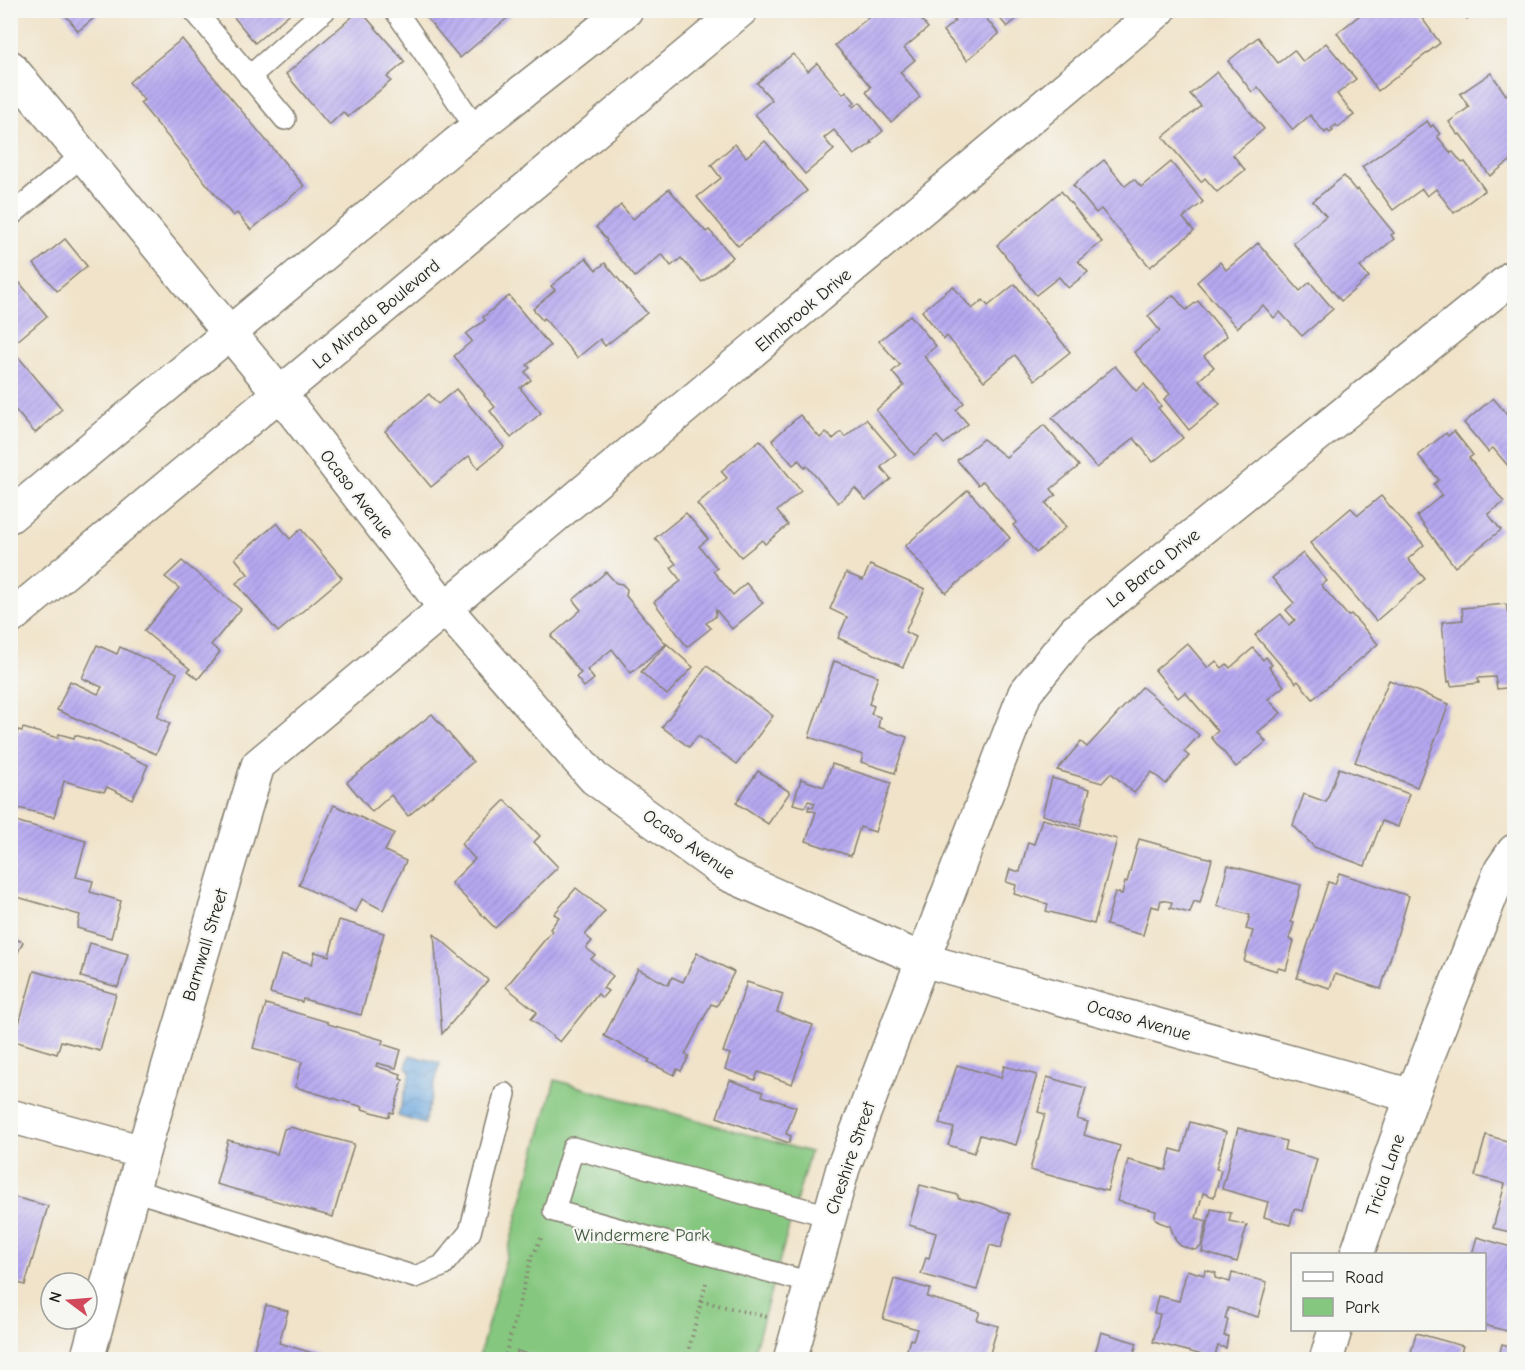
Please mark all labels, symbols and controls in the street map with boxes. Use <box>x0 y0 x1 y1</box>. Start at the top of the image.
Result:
street label: La Mirada Boulevard <box>308 255 444 374</box>
street label: Elmbrook Drive <box>751 264 856 357</box>
street label: Ocaso Avenue <box>315 446 398 543</box>
street label: La Barca Drive <box>1103 524 1204 612</box>
street label: Ocaso Avenue <box>639 805 739 884</box>
street label: Barnwall Street <box>178 886 233 1004</box>
street label: Ocaso Avenue <box>1084 996 1193 1045</box>
street label: Cheshire Street <box>821 1098 880 1217</box>
street label: Tricia Lane <box>1362 1131 1409 1219</box>
park label: Windermere Park <box>574 1225 710 1246</box>
legend <box>1291 1253 1486 1331</box>
text: Road <box>1345 1267 1384 1288</box>
north arrow <box>39 1271 99 1331</box>
text: N <box>45 1290 66 1305</box>
text: Park <box>1345 1297 1380 1318</box>

